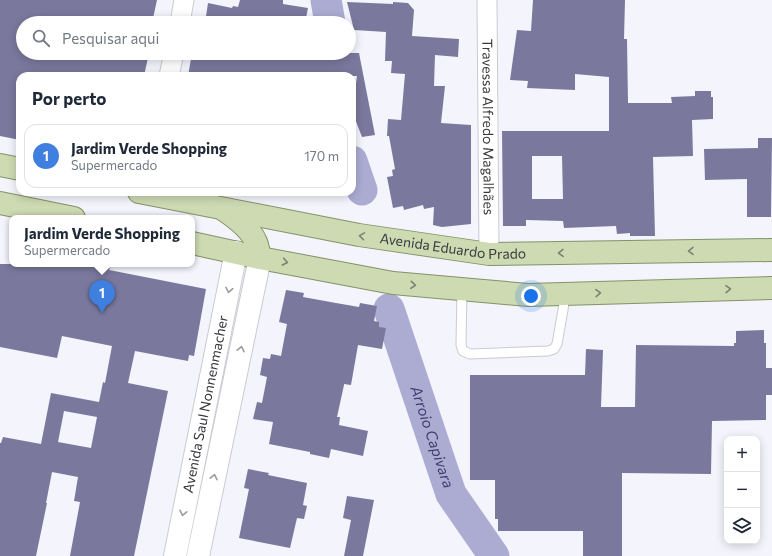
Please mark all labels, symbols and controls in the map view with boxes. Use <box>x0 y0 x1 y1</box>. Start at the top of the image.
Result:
search box <box>16 16 356 60</box>
icon: search <box>30 27 52 49</box>
text: Pesquisar aqui <box>62 29 159 47</box>
street label: Travessa Alfredo Magalhães <box>479 39 498 215</box>
text: Por perto <box>32 88 107 109</box>
text: Jardim Verde Shopping <box>71 139 227 157</box>
text: 1 <box>43 148 49 164</box>
text: 170 m <box>304 148 339 164</box>
text: Supermercado <box>71 157 157 173</box>
popup <box>9 215 195 267</box>
text: Jardim Verde Shopping <box>24 224 180 242</box>
street label: Avenida Eduardo Prado <box>379 229 526 262</box>
one-way arrow <box>359 232 365 241</box>
text: Supermercado <box>24 242 110 258</box>
one-way arrow <box>688 247 694 255</box>
one-way arrow <box>558 249 564 257</box>
one-way arrow <box>282 258 288 266</box>
pin: 1 <box>89 280 115 313</box>
one-way arrow <box>410 280 416 289</box>
one-way arrow <box>725 285 731 293</box>
your location <box>521 286 541 306</box>
one-way arrow <box>225 287 233 293</box>
one-way arrow <box>595 289 601 297</box>
street label: Avenida Saul Nonnenmacher <box>179 313 231 494</box>
one-way arrow <box>236 346 244 353</box>
water label: Arroio Capivara <box>407 382 458 490</box>
map controls <box>724 436 760 544</box>
button: + <box>724 436 760 472</box>
button: − <box>724 472 760 508</box>
one-way arrow <box>209 473 217 480</box>
button: layers <box>724 508 760 544</box>
one-way arrow <box>180 510 188 517</box>

